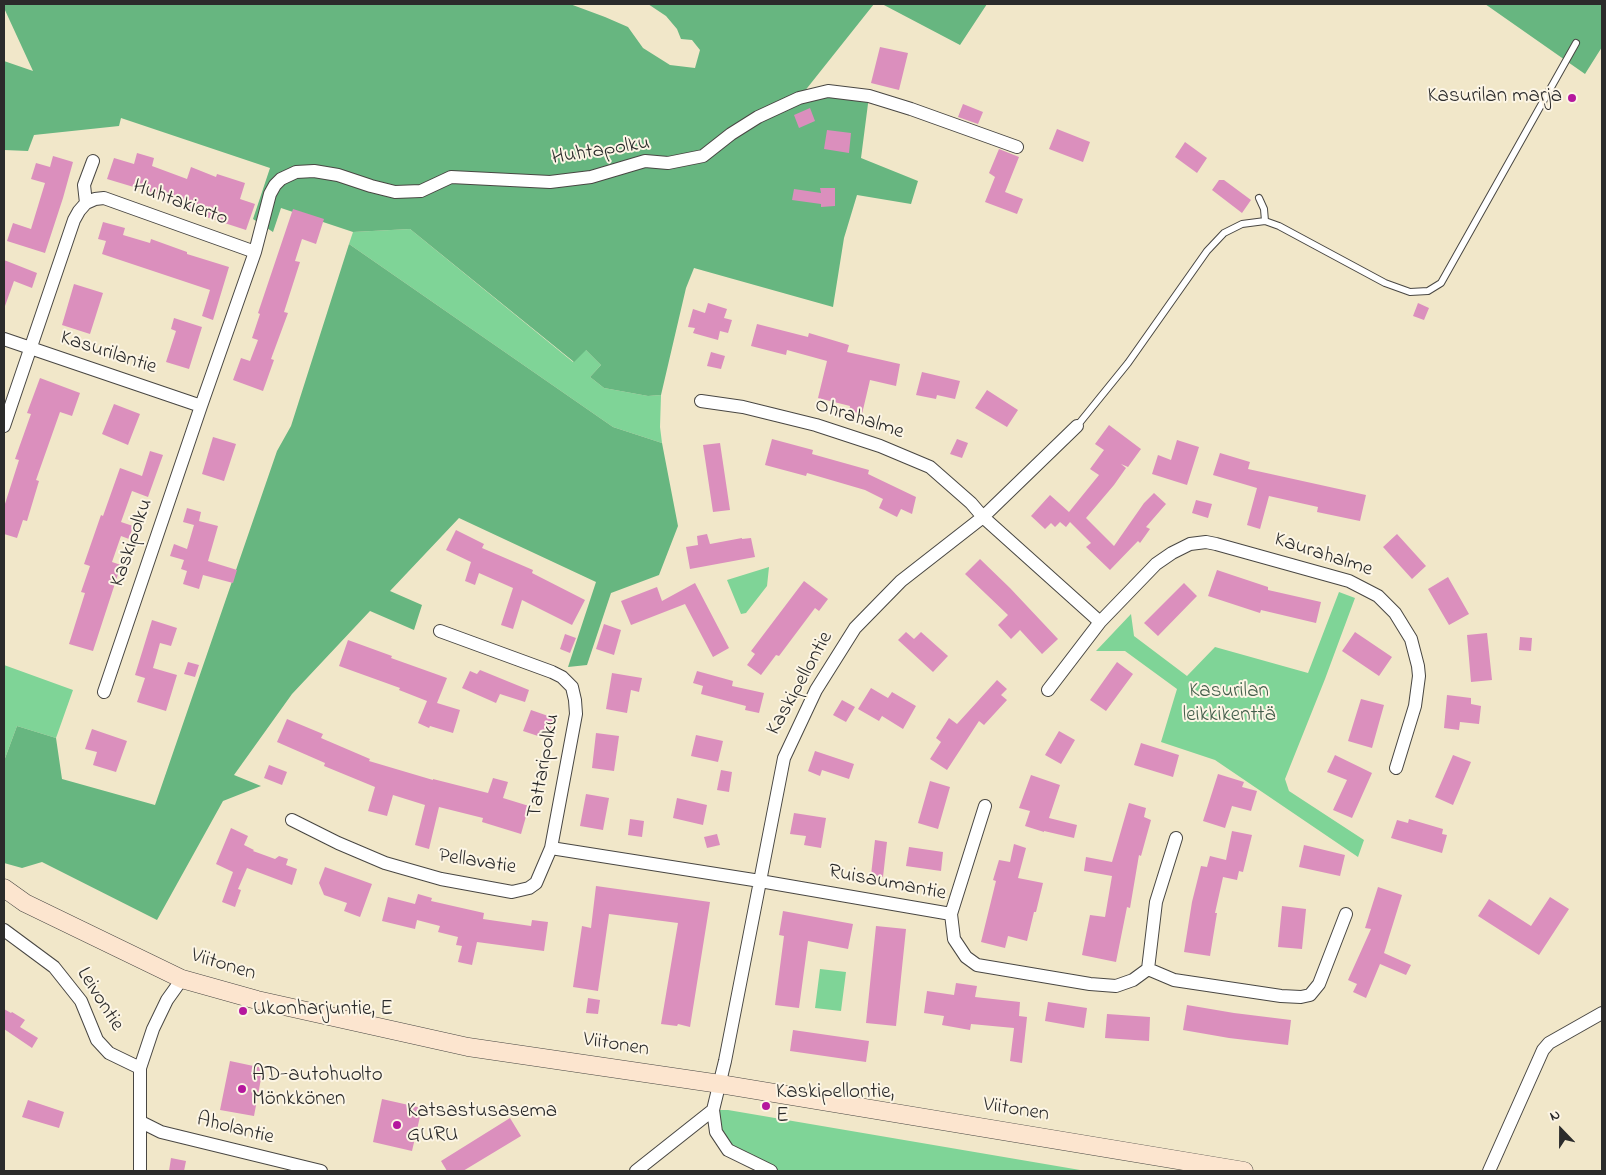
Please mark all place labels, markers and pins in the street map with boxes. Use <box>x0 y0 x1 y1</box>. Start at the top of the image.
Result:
place label: Kasurilan marja <box>1427 85 1562 111</box>
marker: Kasurilan marja <box>1566 92 1578 104</box>
place label: Ukonharjuntie, E <box>253 998 393 1024</box>
marker: Ukonharjuntie, E <box>237 1005 249 1017</box>
place label: AD-autohuolto Mönkkönen <box>252 1064 383 1114</box>
place label: Kaskipellontie, E <box>776 1081 894 1131</box>
marker: AD-autohuolto Mönkkönen <box>236 1083 248 1095</box>
place label: Katsastusasema GURU <box>407 1100 557 1150</box>
marker: Kaskipellontie, E <box>760 1100 772 1112</box>
marker: Katsastusasema GURU <box>391 1119 403 1131</box>

